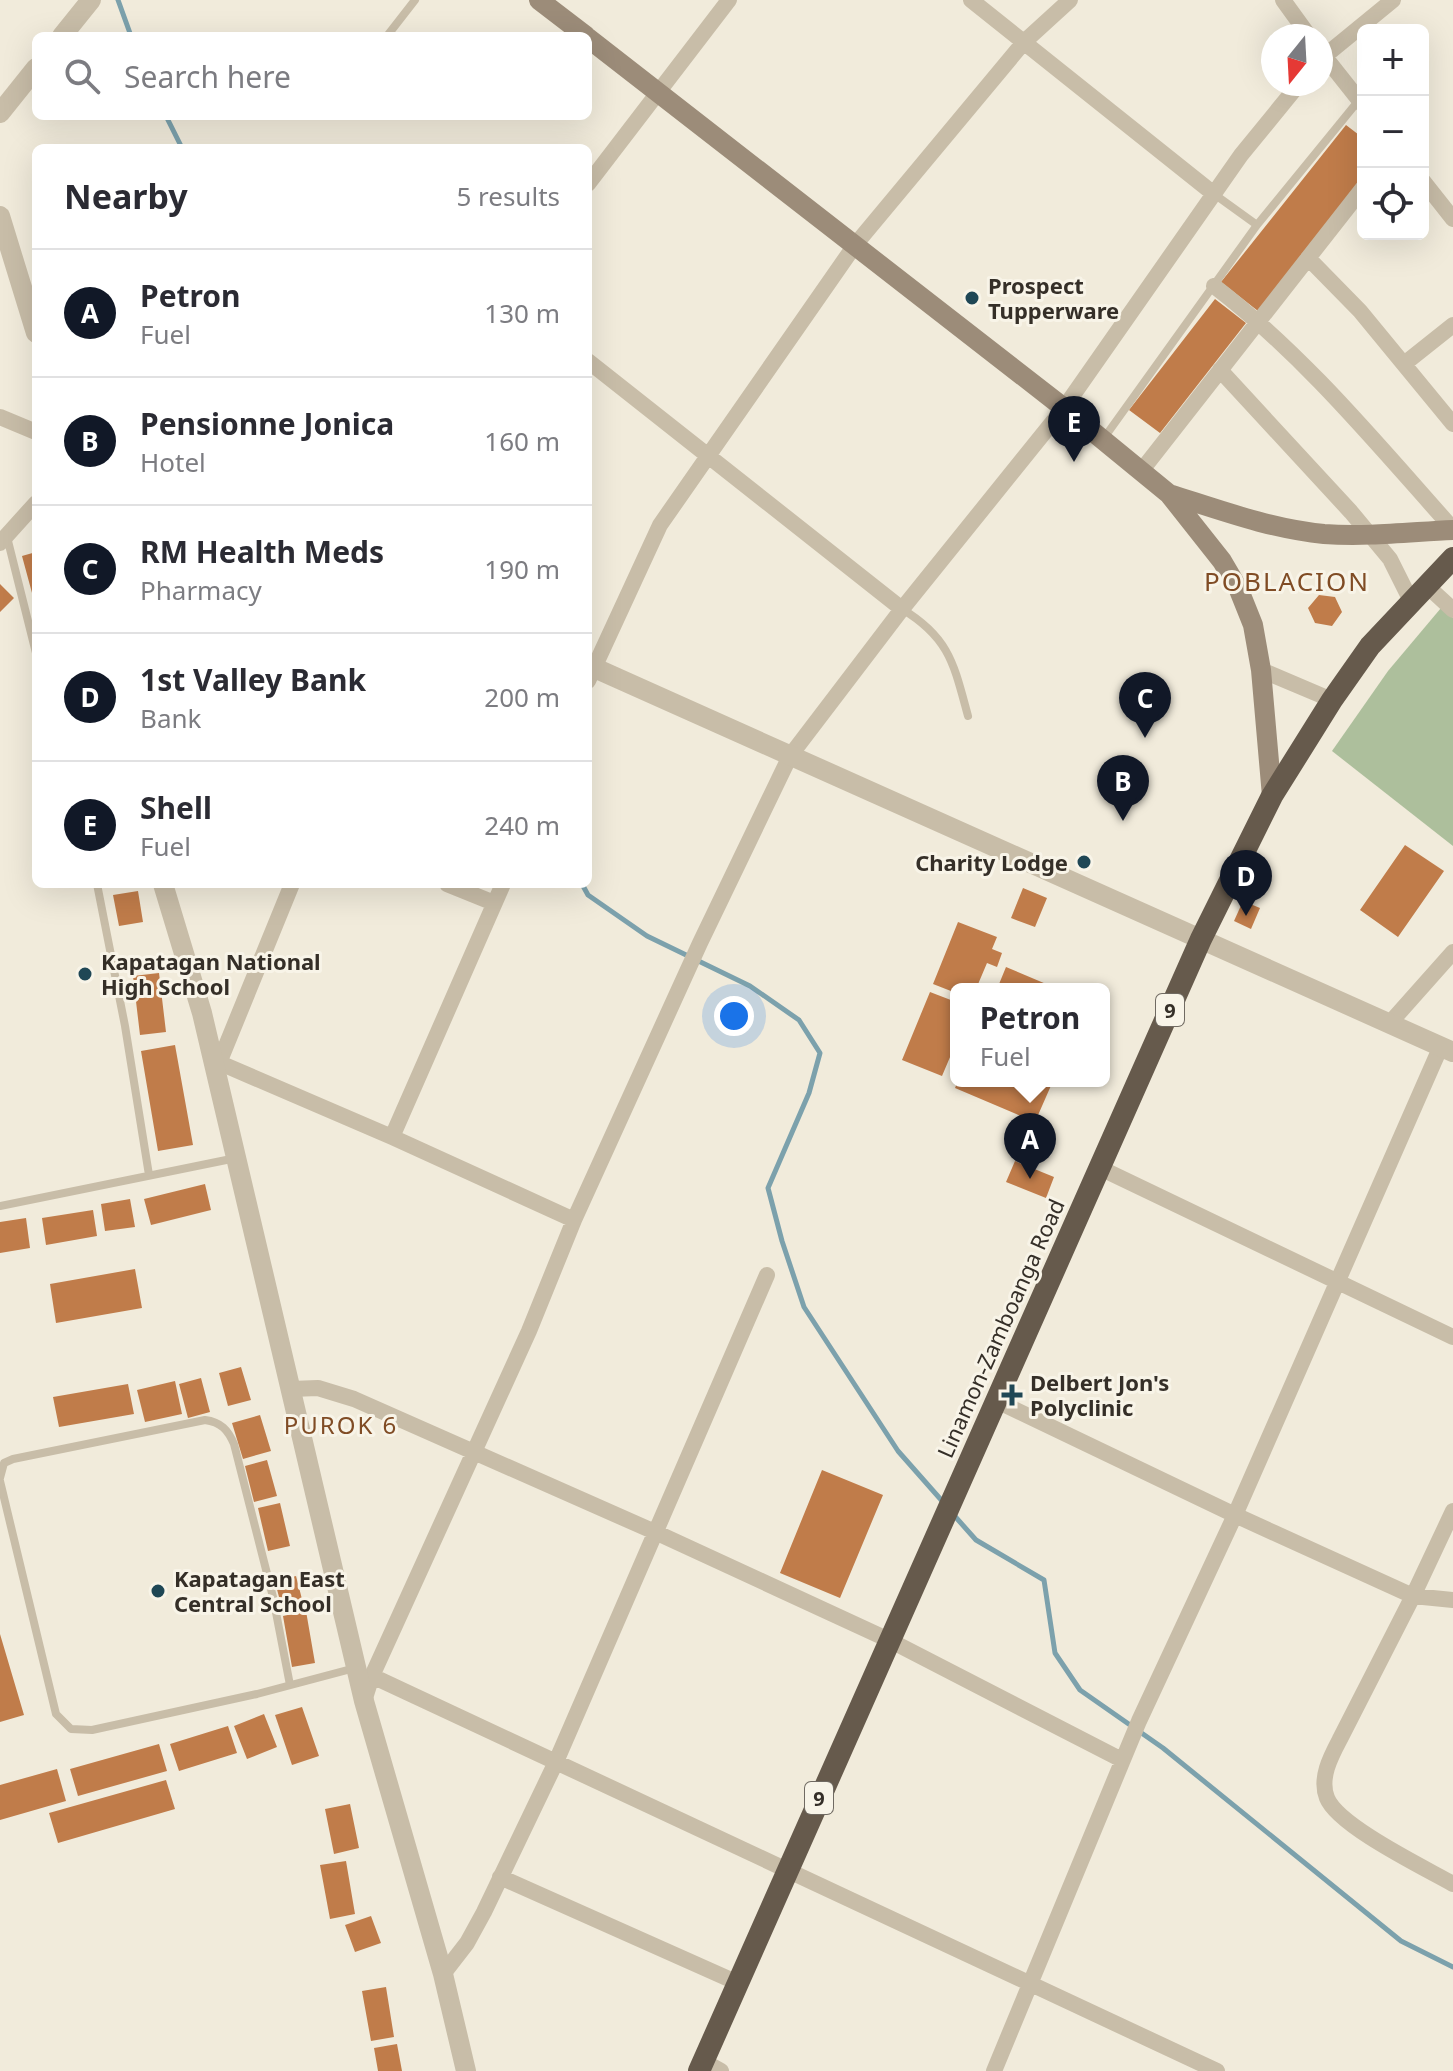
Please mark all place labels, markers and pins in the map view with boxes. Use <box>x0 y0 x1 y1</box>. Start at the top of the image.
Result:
place label: Prospect Tupperware <box>988 270 1119 325</box>
marker: Prospect Tupperware <box>963 289 981 307</box>
pin: E <box>1048 396 1100 462</box>
pin: C <box>1119 672 1171 738</box>
pin: B <box>1097 755 1149 821</box>
place label: Charity Lodge <box>915 847 1068 877</box>
pin: D <box>1220 850 1272 916</box>
marker: Charity Lodge <box>1075 853 1093 871</box>
place label: Kapatagan National High School <box>101 946 321 1001</box>
marker: Kapatagan National High School <box>76 965 94 983</box>
pin: A <box>1004 1113 1056 1179</box>
place label: Delbert Jon's Polyclinic <box>1030 1367 1169 1422</box>
marker: Delbert Jon's Polyclinic <box>1001 1384 1023 1406</box>
place label: Kapatagan East Central School <box>174 1563 345 1618</box>
marker: Kapatagan East Central School <box>149 1582 167 1600</box>

